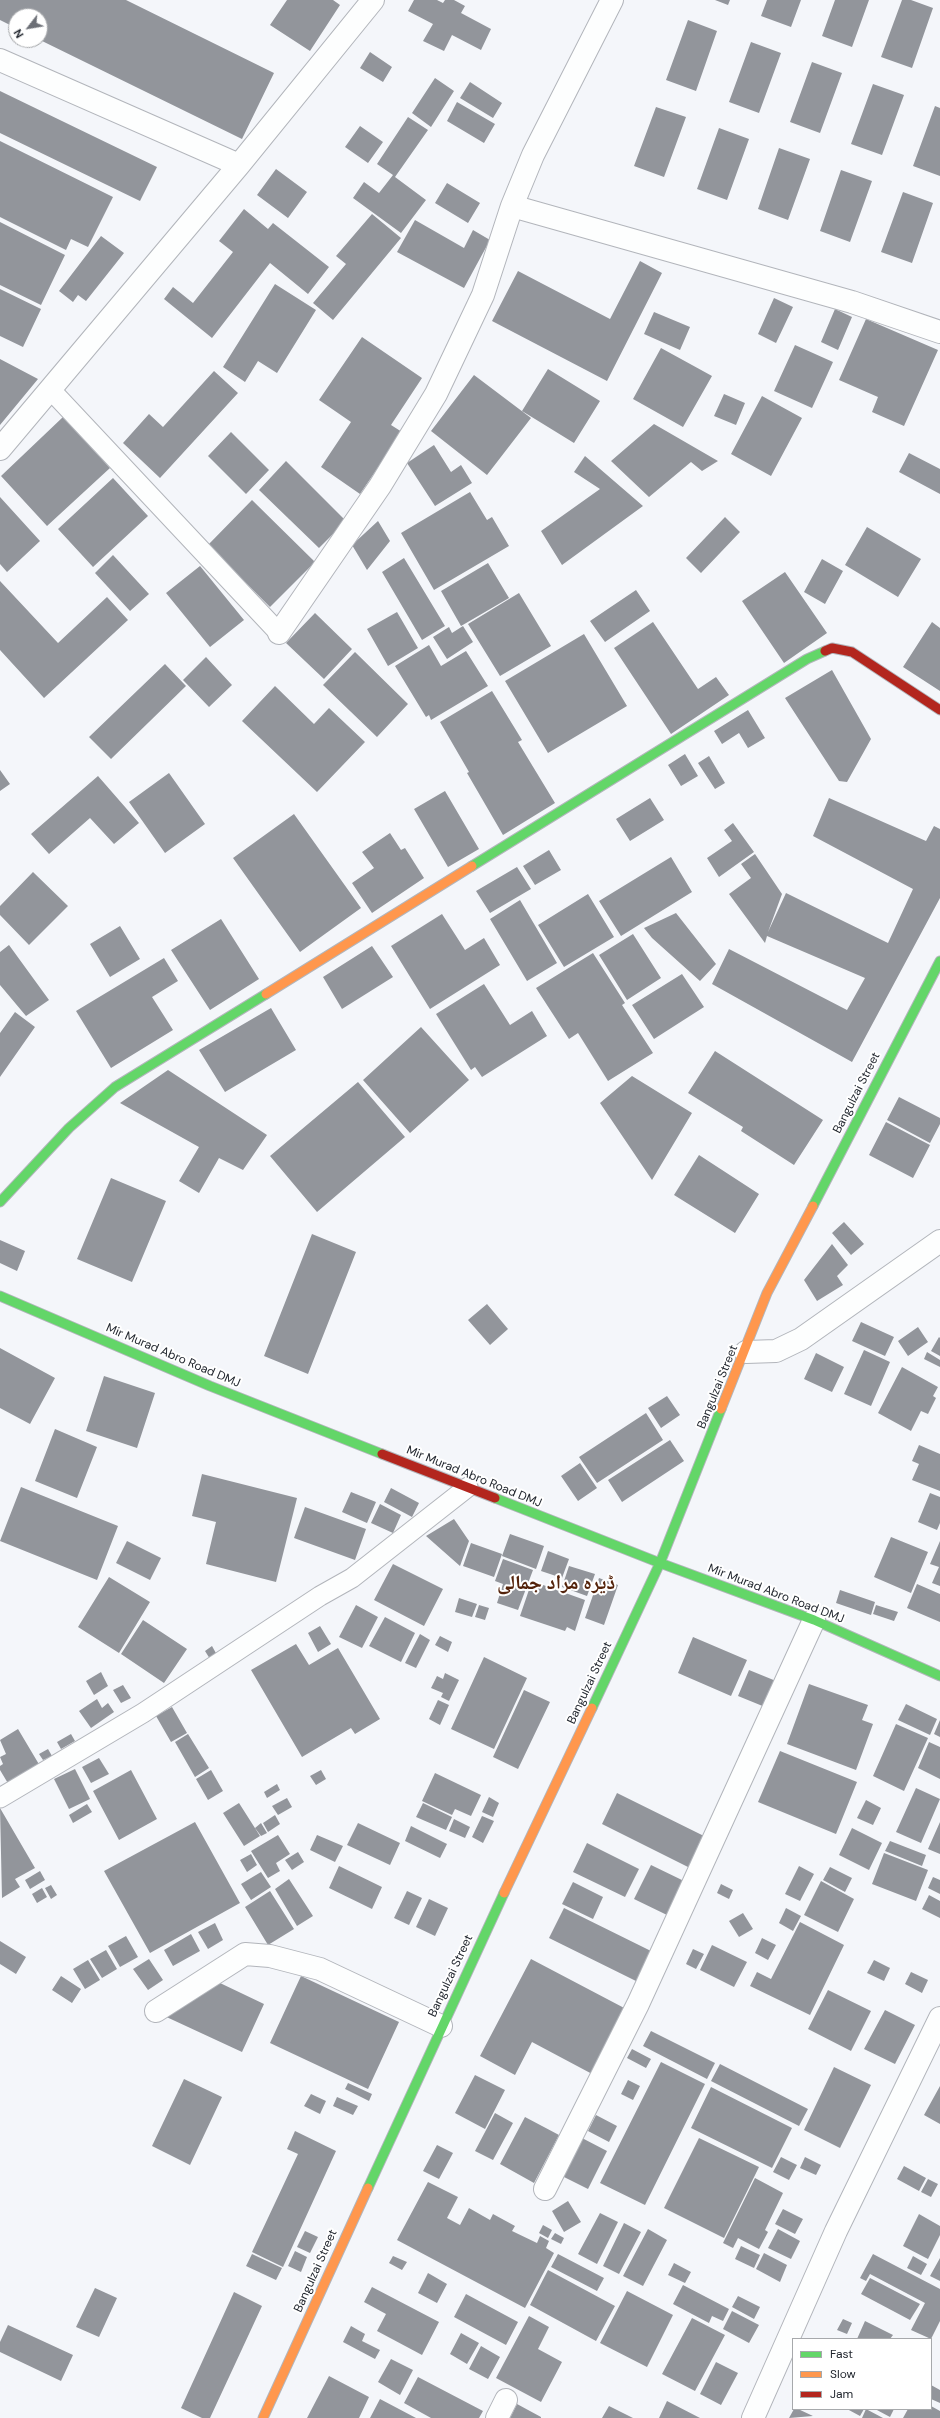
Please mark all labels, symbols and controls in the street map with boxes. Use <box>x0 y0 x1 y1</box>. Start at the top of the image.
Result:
north arrow <box>8 8 48 48</box>
text: N <box>11 27 27 41</box>
street label: Bangulzai Street <box>830 1050 884 1136</box>
street label: Mir Murad Abro Road DMJ <box>104 1321 242 1391</box>
street label: Bangulzai Street <box>695 1343 741 1431</box>
street label: Mir Murad Abro Road DMJ <box>404 1443 544 1511</box>
street label: Mir Murad Abro Road DMJ <box>706 1561 846 1627</box>
district label: ڈیرہ مراد جمالی <box>497 1572 615 1596</box>
street label: Bangulzai Street <box>565 1640 615 1726</box>
street label: Bangulzai Street <box>426 1933 476 2019</box>
street label: Bangulzai Street <box>291 2227 341 2315</box>
legend <box>792 2338 932 2410</box>
text: Fast <box>830 2346 853 2362</box>
text: Slow <box>830 2366 856 2382</box>
text: Jam <box>830 2386 853 2402</box>

